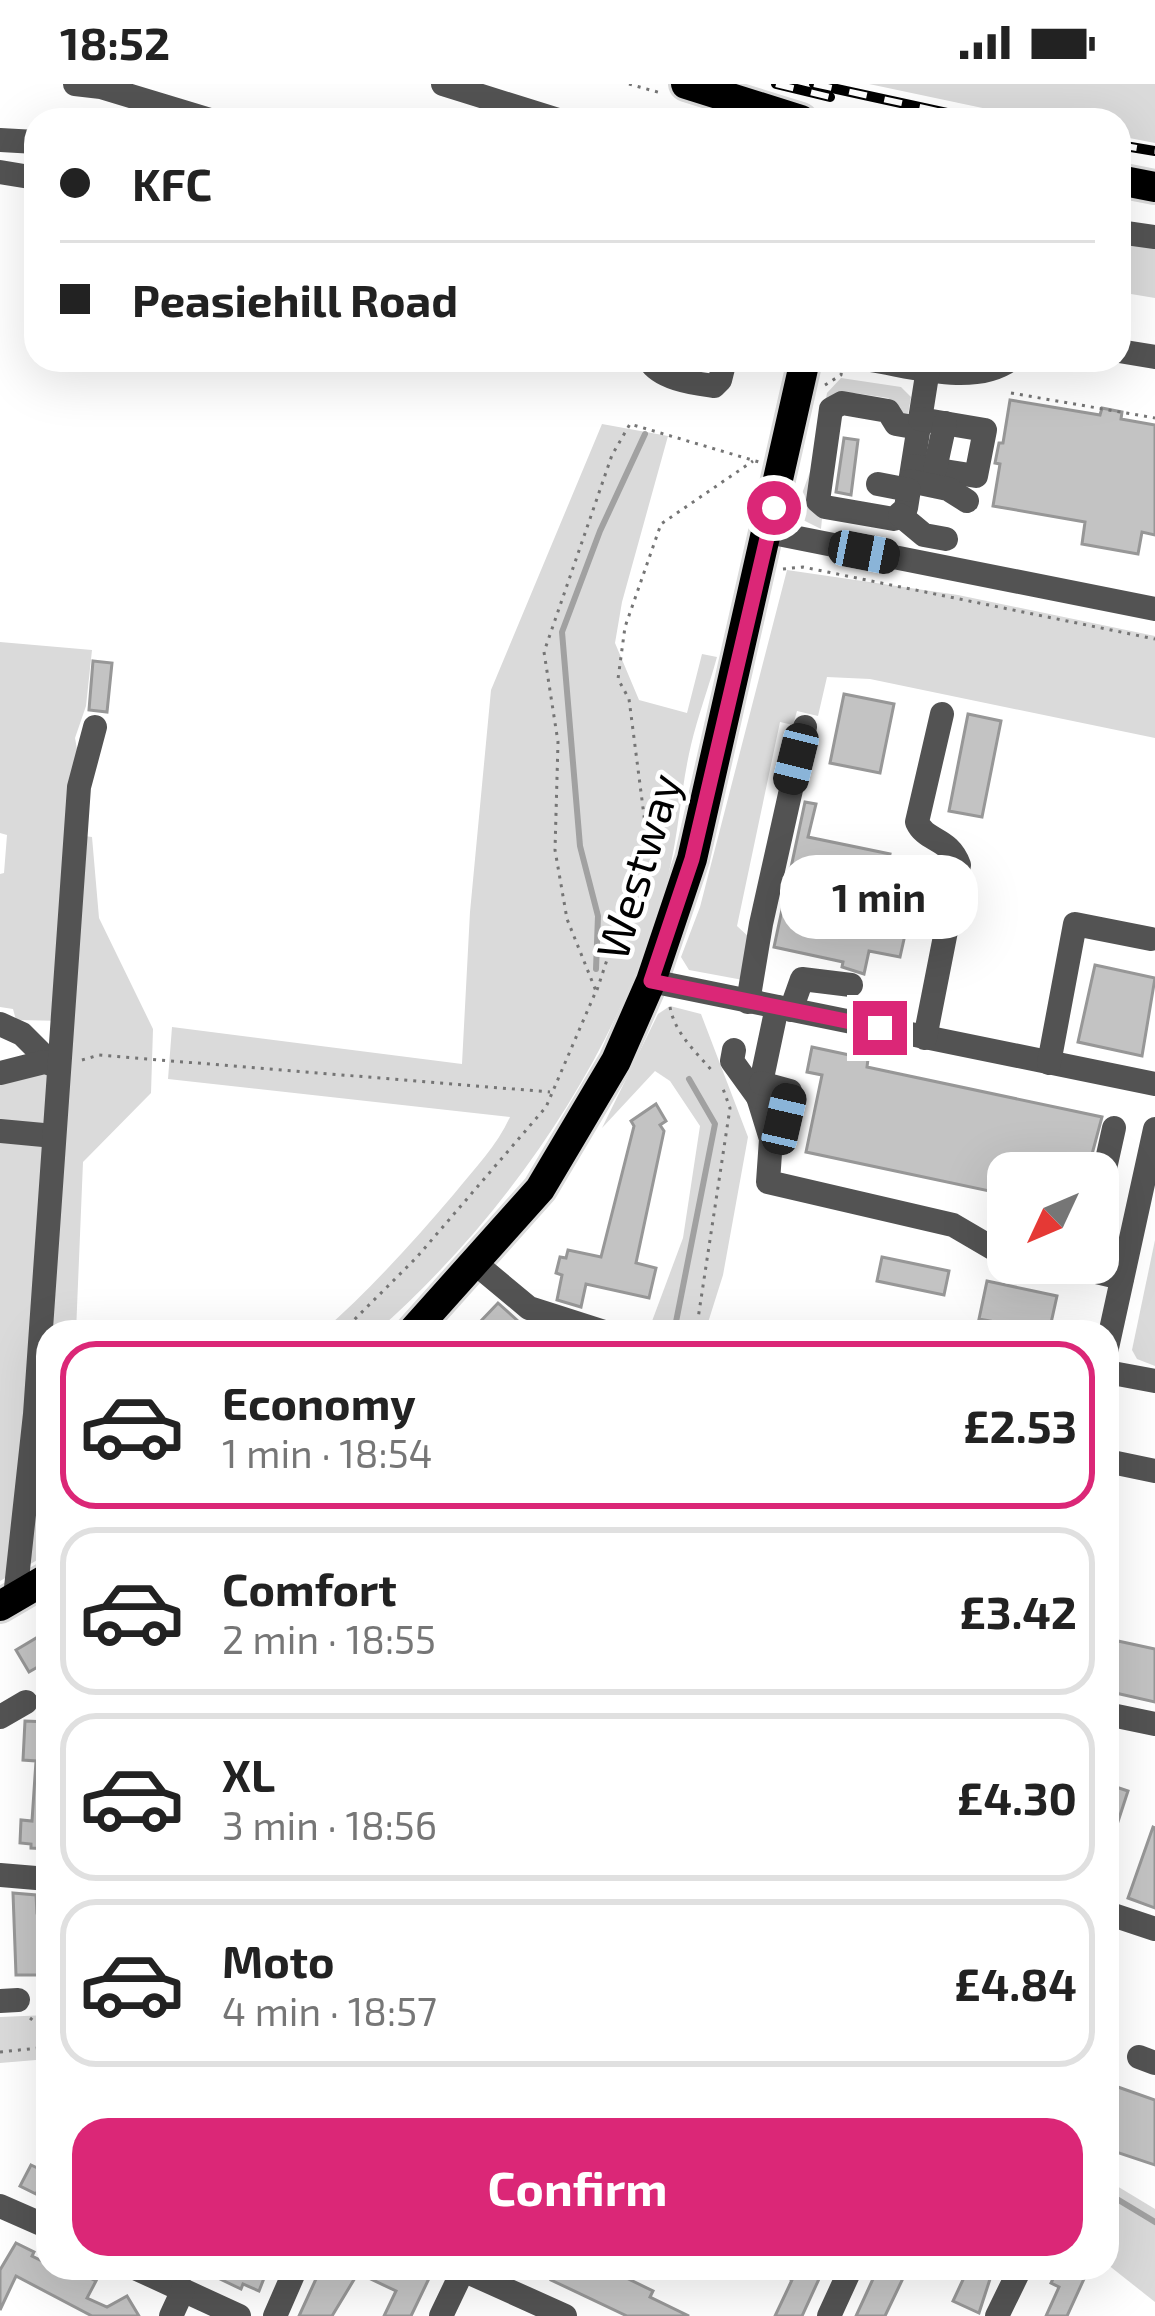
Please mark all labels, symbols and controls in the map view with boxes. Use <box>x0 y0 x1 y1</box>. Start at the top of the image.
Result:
text: 18:52 <box>60 15 170 69</box>
text: KFC <box>132 156 212 210</box>
text: Peasiehill Road <box>132 272 458 326</box>
route start <box>747 481 801 535</box>
car <box>825 527 903 577</box>
car <box>770 720 822 798</box>
street label: Westway <box>583 767 691 965</box>
callout: 1 min <box>781 854 979 938</box>
text: 1 min <box>832 873 926 920</box>
route end <box>853 1001 907 1055</box>
car <box>758 1080 810 1158</box>
north arrow <box>987 1152 1119 1284</box>
map controls <box>987 1152 1119 1284</box>
icon: car <box>78 1371 186 1479</box>
text: Economy <box>222 1375 416 1429</box>
text: £2.53 <box>963 1398 1077 1452</box>
text: 1 min · 18:54 <box>222 1429 433 1476</box>
icon: car <box>78 1557 186 1665</box>
text: Comfort <box>222 1561 397 1615</box>
text: £3.42 <box>960 1584 1077 1638</box>
text: 2 min · 18:55 <box>222 1615 436 1662</box>
icon: car <box>78 1743 186 1851</box>
text: XL <box>222 1747 275 1801</box>
text: £4.30 <box>957 1770 1077 1824</box>
text: 3 min · 18:56 <box>222 1801 437 1848</box>
icon: car <box>78 1929 186 2037</box>
text: Moto <box>222 1933 335 1987</box>
text: £4.84 <box>954 1956 1077 2010</box>
text: 4 min · 18:57 <box>222 1987 437 2034</box>
button: Confirm <box>72 2118 1083 2256</box>

